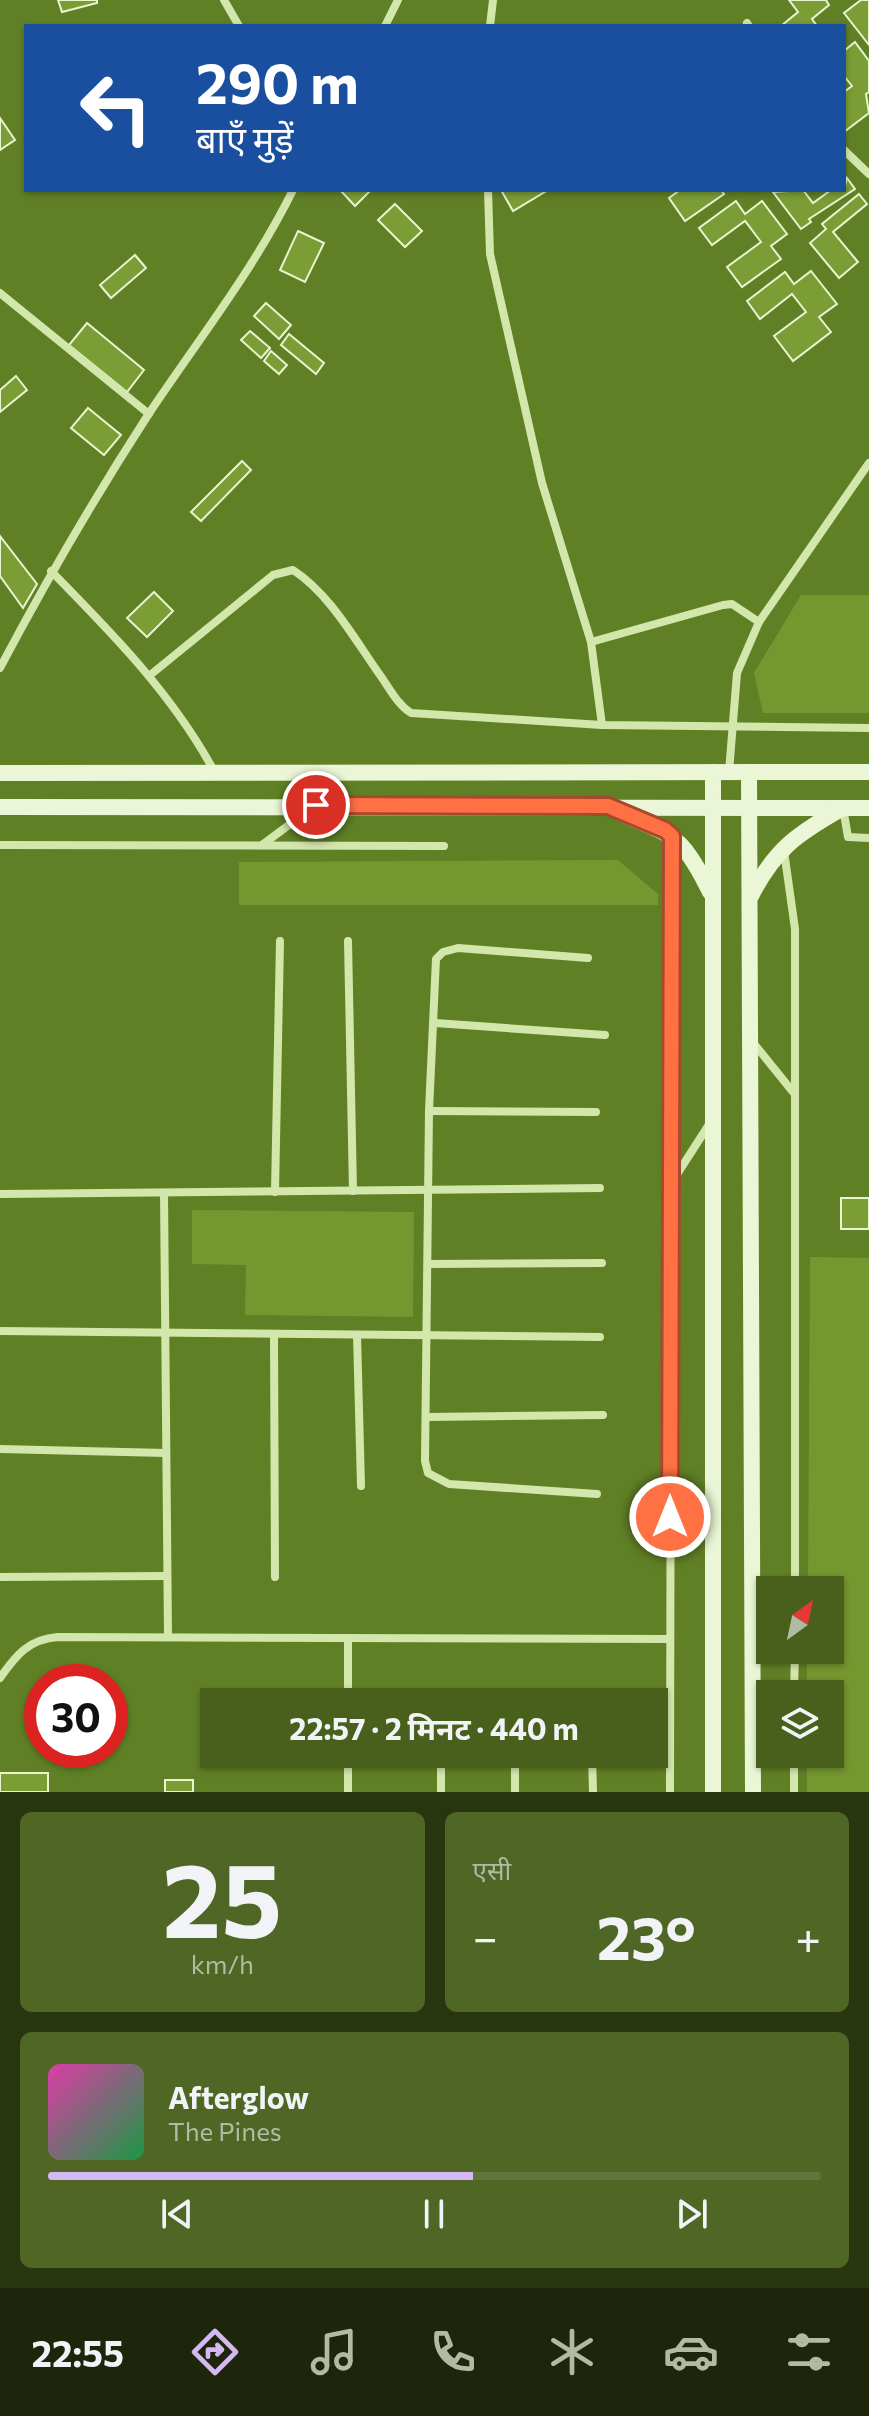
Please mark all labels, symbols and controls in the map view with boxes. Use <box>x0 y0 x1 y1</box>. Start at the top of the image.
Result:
text: 290 m <box>196 47 359 116</box>
icon: left <box>64 56 168 160</box>
text: बाएँ मुड़ें <box>196 116 293 160</box>
pin <box>282 771 350 839</box>
icon: arrive <box>294 783 338 827</box>
position arrow <box>628 1475 712 1559</box>
north arrow <box>756 1576 844 1664</box>
map controls <box>756 1576 844 1768</box>
speed limit sign: 30 <box>24 1664 128 1768</box>
button: layers <box>756 1680 844 1768</box>
text: 22:57 · 2 मिनट · 440 m <box>289 1709 579 1746</box>
text: 25 <box>162 1832 282 1959</box>
text: एसी <box>473 1854 511 1885</box>
text: 23° <box>597 1899 696 1972</box>
text: − <box>473 1909 498 1963</box>
text: + <box>795 1909 821 1963</box>
text: km/h <box>191 1948 254 1979</box>
text: Afterglow <box>168 2078 309 2115</box>
text: The Pines <box>168 2115 282 2146</box>
icon: previous <box>155 2192 199 2236</box>
icon: pause <box>412 2192 456 2236</box>
icon: next <box>670 2192 714 2236</box>
icon: directions <box>187 2324 243 2380</box>
icon: music <box>306 2324 362 2380</box>
icon: phone <box>425 2324 481 2380</box>
icon: climate <box>544 2324 600 2380</box>
icon: car <box>663 2324 719 2380</box>
icon: filters <box>781 2324 837 2380</box>
text: 22:55 <box>31 2330 124 2374</box>

